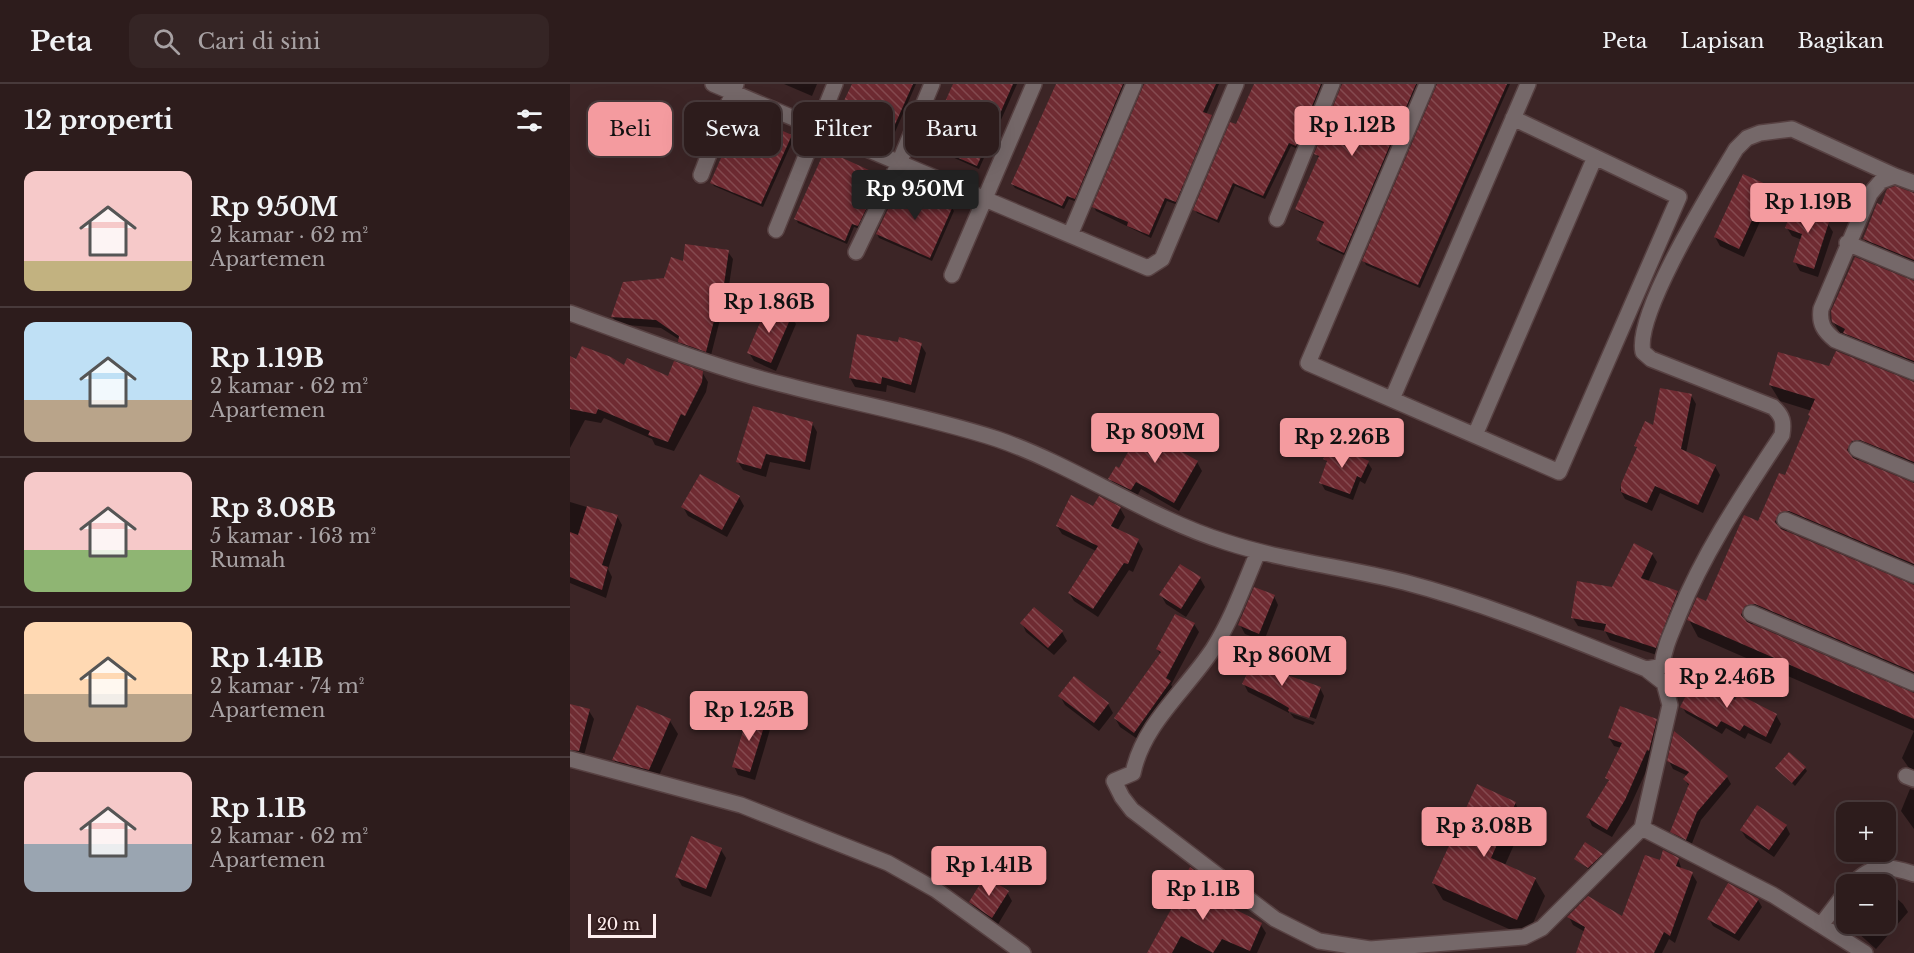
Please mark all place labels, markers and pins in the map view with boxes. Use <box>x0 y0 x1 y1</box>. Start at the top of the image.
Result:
pin: Rp 1.12B <box>1290 106 1414 157</box>
pin: Rp 950M <box>860 170 970 221</box>
pin: Rp 1.19B <box>1746 183 1870 234</box>
pin: Rp 1.86B <box>707 283 831 334</box>
pin: Rp 809M <box>1100 413 1210 464</box>
pin: Rp 2.26B <box>1280 418 1404 469</box>
pin: Rp 860M <box>1227 636 1337 687</box>
pin: Rp 2.46B <box>1665 658 1789 709</box>
pin: Rp 1.25B <box>687 691 811 742</box>
pin: Rp 3.08B <box>1422 807 1546 858</box>
pin: Rp 1.41B <box>927 846 1051 897</box>
pin: Rp 1.1B <box>1148 870 1258 921</box>

